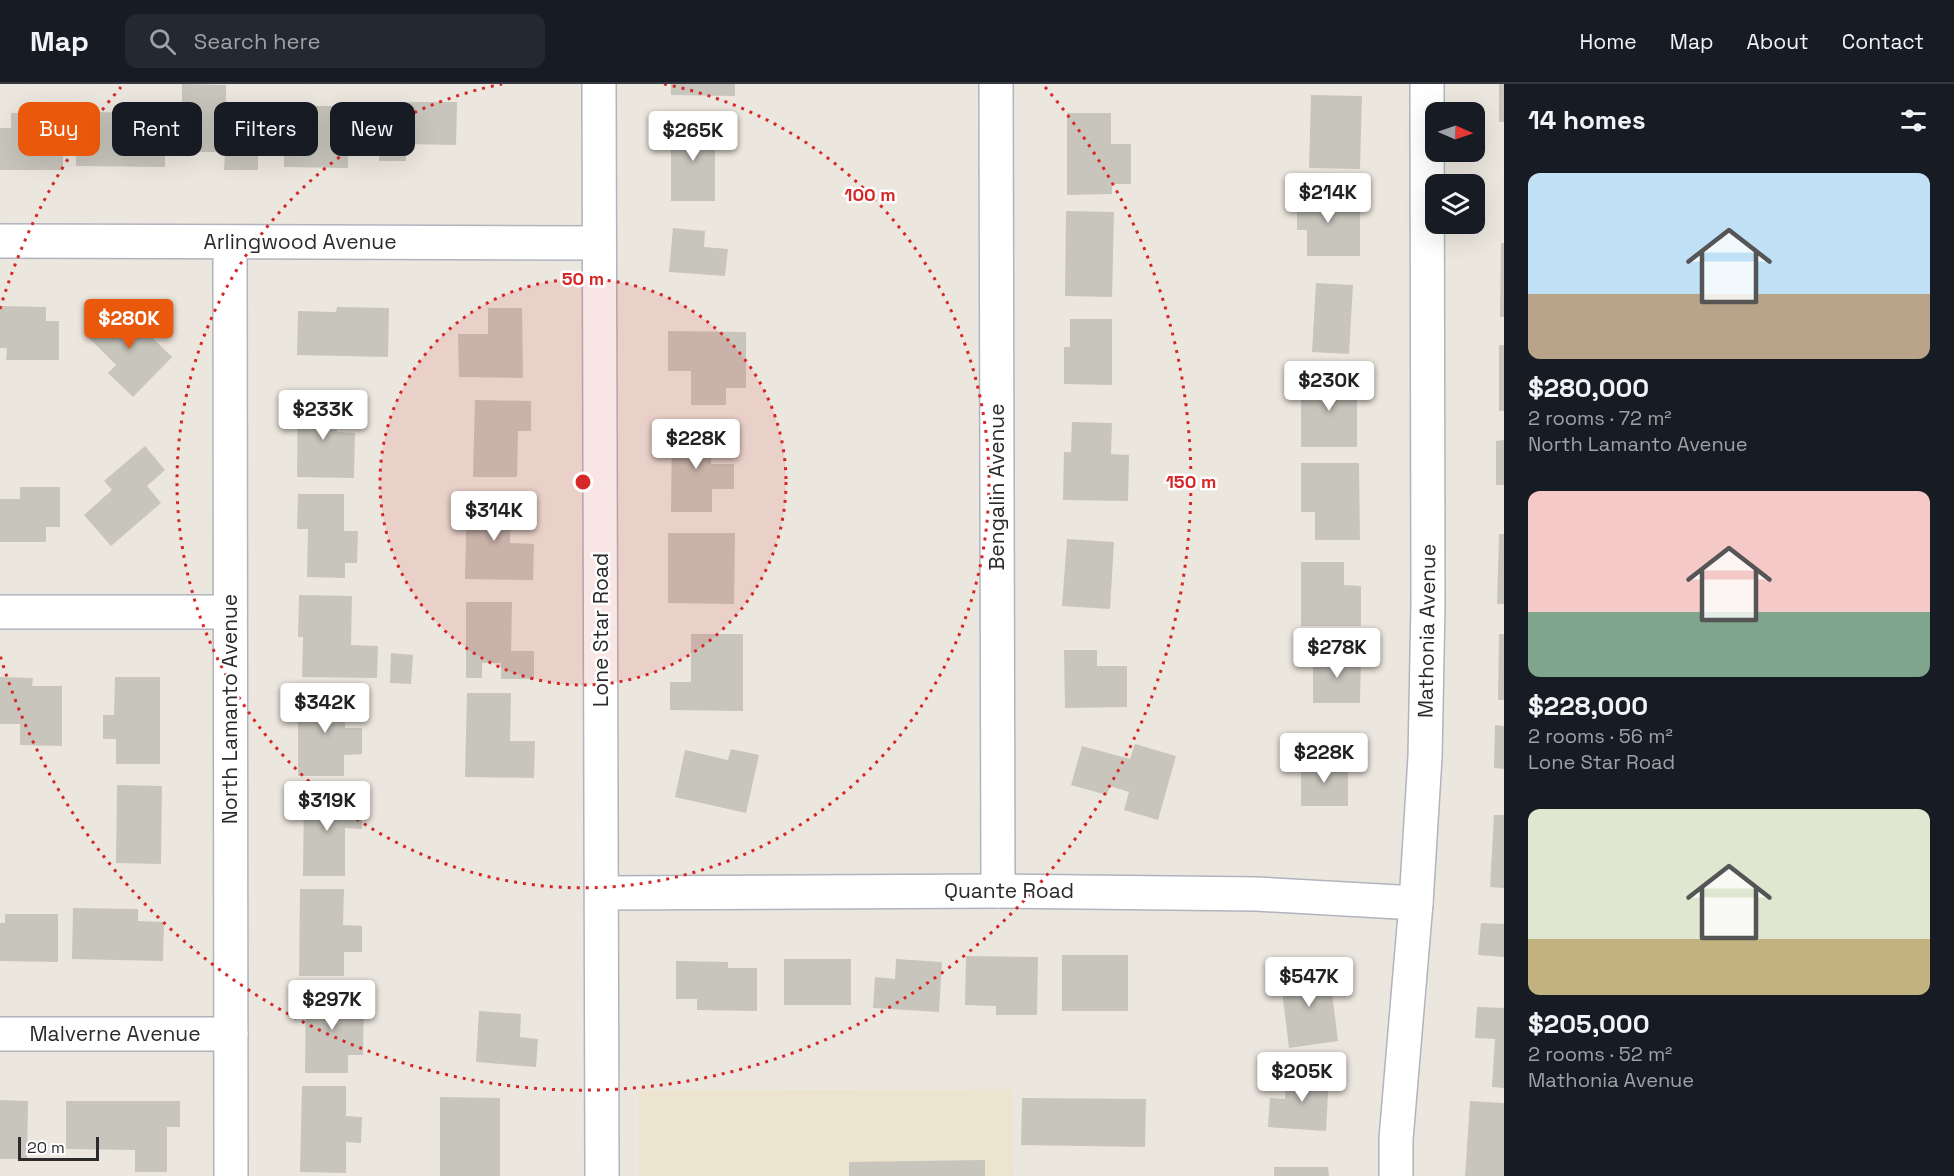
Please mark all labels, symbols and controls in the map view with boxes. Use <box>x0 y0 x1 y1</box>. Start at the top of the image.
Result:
search box <box>125 14 545 68</box>
text: Map <box>30 23 89 59</box>
icon: search <box>146 25 179 58</box>
text: Search here <box>194 27 321 55</box>
text: Home <box>1579 28 1637 55</box>
text: Map <box>1670 28 1714 55</box>
text: About <box>1747 28 1809 55</box>
text: Contact <box>1842 28 1924 55</box>
chip: Buy <box>18 102 100 156</box>
chip: Rent <box>112 102 202 156</box>
chip: Filters <box>214 102 318 156</box>
chip: New <box>330 102 415 156</box>
north arrow <box>1425 102 1485 162</box>
map controls <box>1425 102 1485 234</box>
text: 14 homes <box>1528 103 1646 137</box>
icon: filters <box>1897 104 1930 137</box>
pin: $265K <box>651 111 735 162</box>
text: $265K <box>663 117 723 143</box>
pin: $214K <box>1286 173 1370 224</box>
button: layers <box>1425 174 1485 234</box>
text: $214K <box>1299 179 1357 205</box>
text: 100 m <box>844 183 896 206</box>
icon: home <box>1675 212 1783 320</box>
street label: Arlingwood Avenue <box>203 228 397 255</box>
text: 50 m <box>562 267 604 290</box>
pin: $280K <box>87 299 171 350</box>
text: $280K <box>98 305 160 331</box>
pin: $230K <box>1287 361 1371 412</box>
text: $230K <box>1298 367 1360 393</box>
text: $280,000 <box>1528 371 1649 405</box>
pin: $233K <box>281 390 365 441</box>
text: $233K <box>293 396 353 422</box>
street label: Bengalin Avenue <box>983 403 1010 571</box>
text: 2 rooms · 72 m² <box>1528 405 1672 431</box>
pin: $228K <box>654 419 738 470</box>
text: $228K <box>666 425 726 451</box>
text: North Lamanto Avenue <box>1528 431 1748 457</box>
text: 150 m <box>1166 470 1216 493</box>
centre of rings <box>573 472 593 492</box>
pin: $314K <box>452 491 536 542</box>
text: $314K <box>465 497 523 523</box>
icon: home <box>1675 530 1783 638</box>
street label: Mathonia Avenue <box>1411 544 1442 718</box>
street label: Lone Star Road <box>587 553 614 707</box>
street label: North Lamanto Avenue <box>216 594 243 824</box>
pin: $278K <box>1295 628 1379 679</box>
text: $278K <box>1307 634 1367 660</box>
pin: $342K <box>283 683 367 734</box>
text: $342K <box>294 689 356 715</box>
text: $228,000 <box>1528 689 1648 723</box>
text: 2 rooms · 56 m² <box>1528 723 1673 749</box>
pin: $228K <box>1282 733 1366 784</box>
text: $228K <box>1294 739 1354 765</box>
text: Lone Star Road <box>1528 749 1675 775</box>
pin: $319K <box>285 781 369 832</box>
text: $319K <box>298 787 356 813</box>
icon: home <box>1675 848 1783 956</box>
street label: Quante Road <box>944 877 1074 904</box>
pin: $547K <box>1267 957 1351 1008</box>
text: $547K <box>1279 963 1339 989</box>
pin: $297K <box>290 980 374 1031</box>
text: $297K <box>302 986 362 1012</box>
text: $205,000 <box>1528 1007 1650 1041</box>
street label: Malverne Avenue <box>29 1020 201 1047</box>
text: 2 rooms · 52 m² <box>1528 1041 1672 1067</box>
pin: $205K <box>1260 1052 1344 1103</box>
text: $205K <box>1271 1058 1333 1084</box>
text: Mathonia Avenue <box>1528 1067 1694 1093</box>
scale bar <box>18 1134 99 1162</box>
text: 20 m <box>27 1137 65 1158</box>

